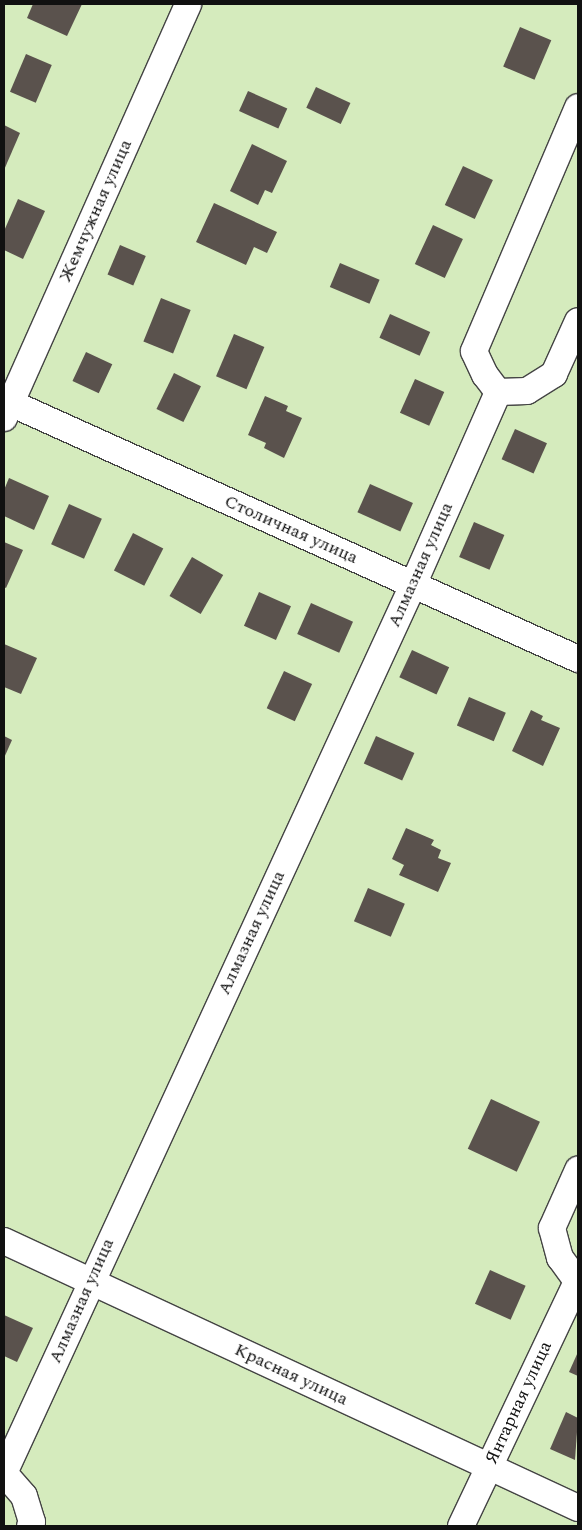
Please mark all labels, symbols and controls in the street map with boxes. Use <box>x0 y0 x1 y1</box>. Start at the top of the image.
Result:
street label: Жемчужная улица <box>55 136 137 286</box>
street label: Столичная улица <box>221 491 361 569</box>
street label: Алмазная улица <box>384 499 458 631</box>
street label: Алмазная улица <box>214 867 290 999</box>
street label: Алмазная улица <box>45 1235 119 1367</box>
street label: Янтарная улица <box>481 1338 557 1468</box>
street label: Красная улица <box>231 1339 351 1411</box>

